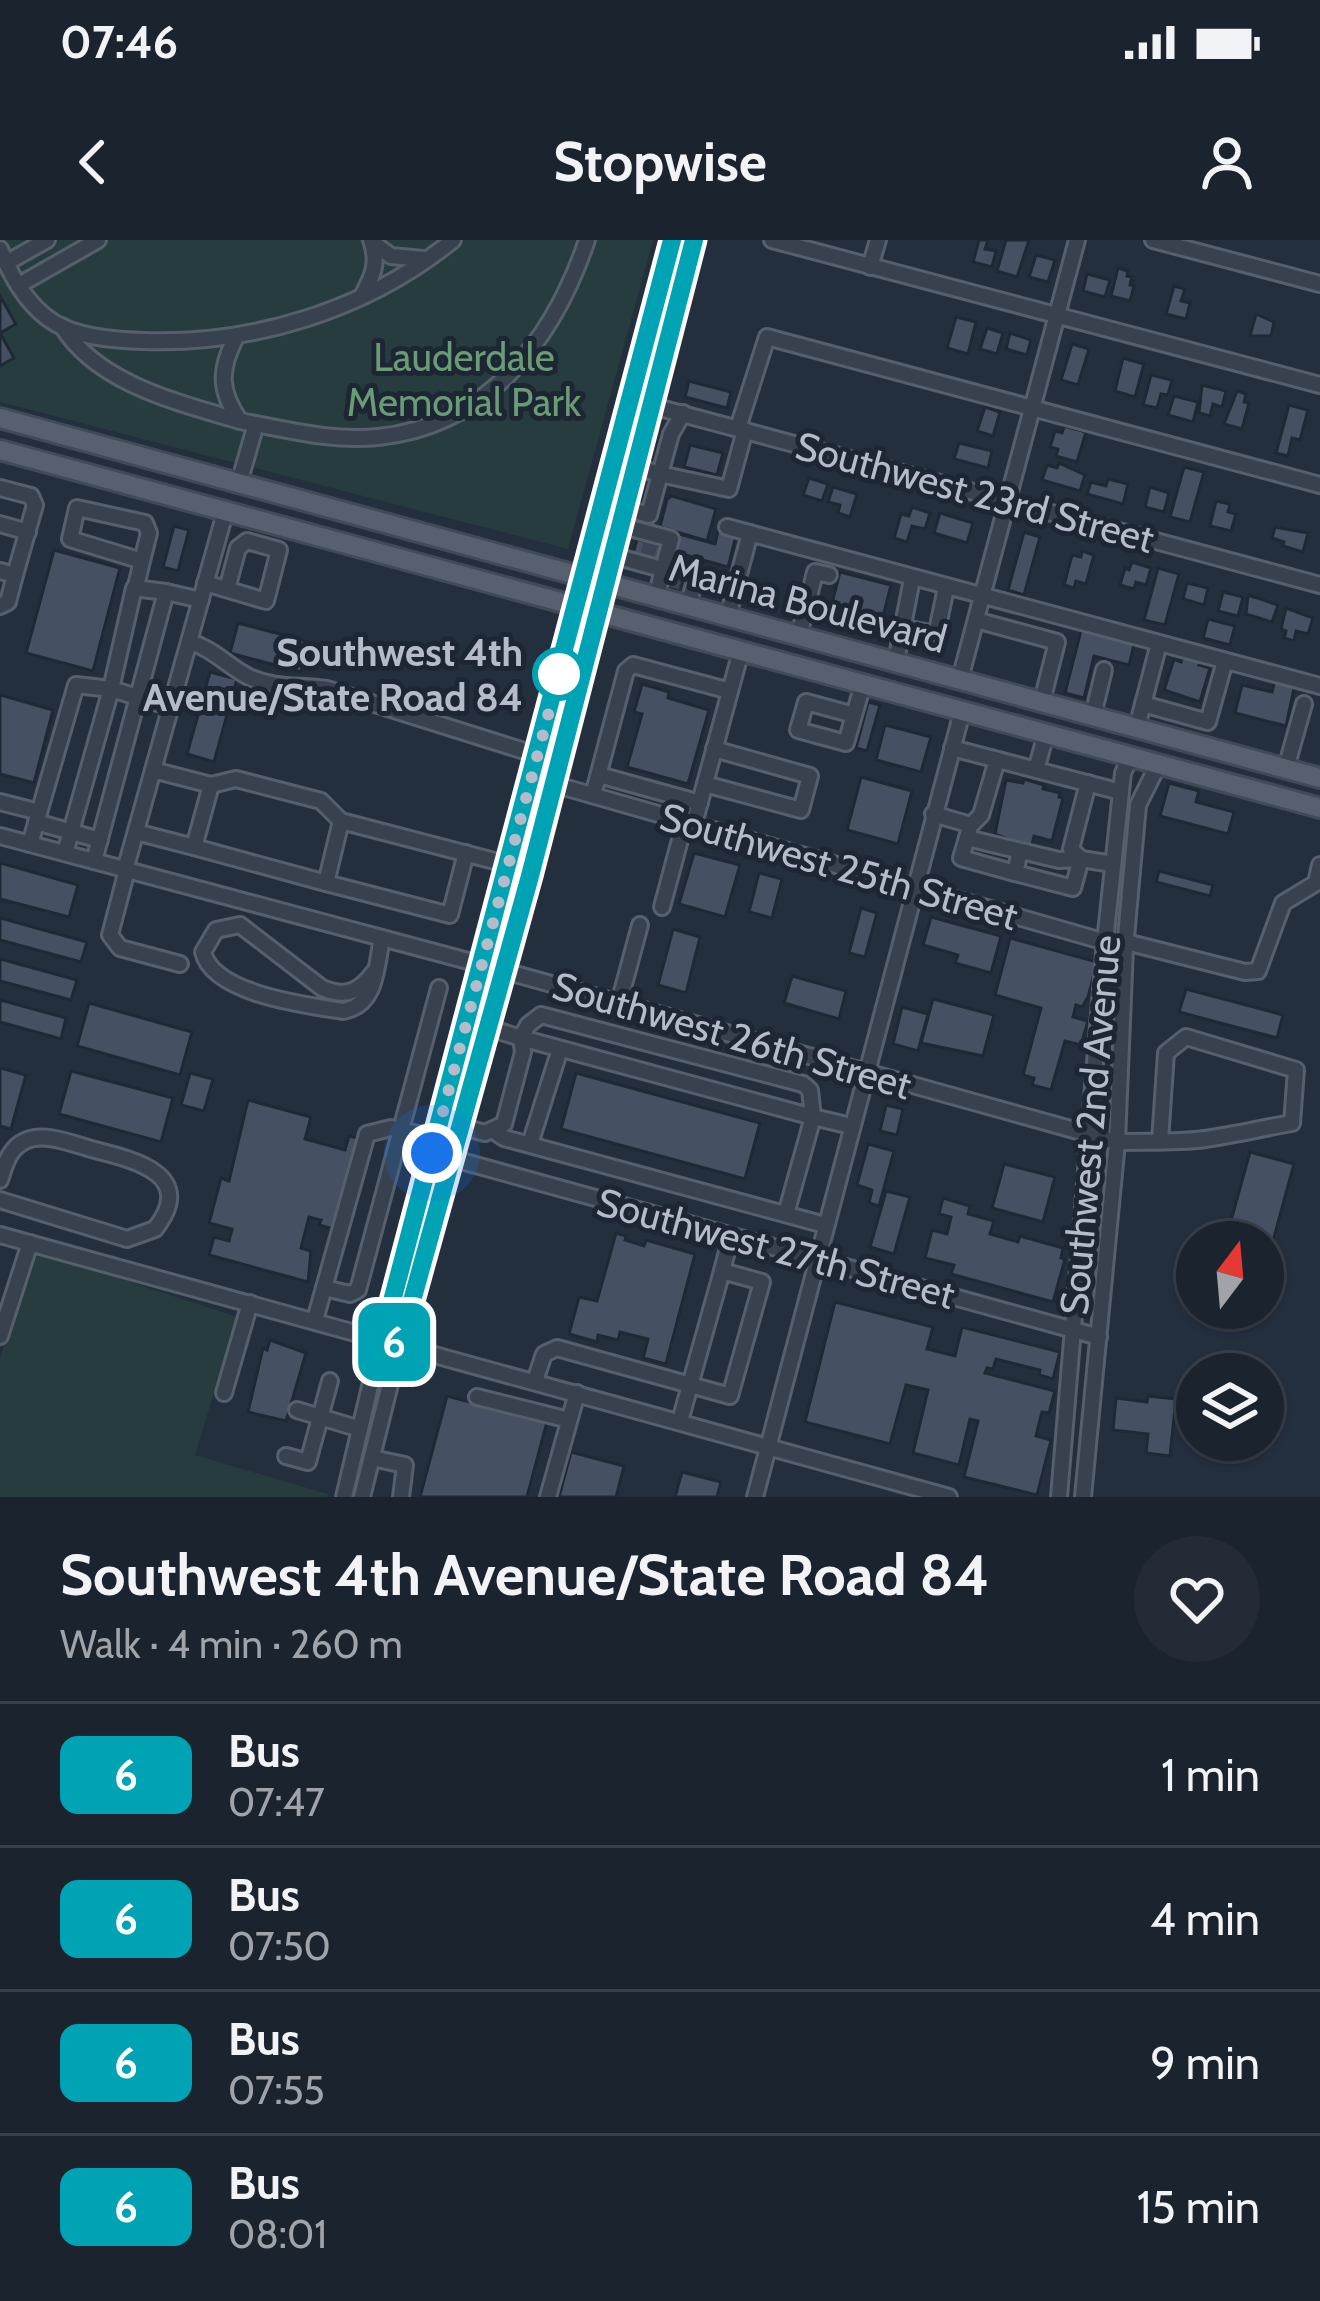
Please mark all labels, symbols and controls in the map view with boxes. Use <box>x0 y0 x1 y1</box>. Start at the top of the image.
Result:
text: 07:46 <box>60 15 178 69</box>
icon: back <box>60 129 126 195</box>
text: Stopwise <box>553 129 767 195</box>
icon: person <box>1194 129 1260 195</box>
park label: Lauderdale Memorial Park <box>347 333 582 426</box>
street label: Southwest 23rd Street <box>791 421 1159 563</box>
street label: Marina Boulevard <box>664 543 952 663</box>
place label: Southwest 4th Avenue/State Road 84 <box>143 628 523 721</box>
marker: Southwest 4th Avenue/State Road 84 <box>534 649 584 699</box>
street label: Southwest 25th Street <box>655 792 1023 940</box>
street label: Southwest 2nd Avenue <box>1049 933 1131 1317</box>
street label: Southwest 26th Street <box>547 961 917 1109</box>
your location <box>402 1123 462 1183</box>
street label: Southwest 27th Street <box>592 1177 960 1319</box>
north arrow <box>1176 1221 1284 1329</box>
map controls <box>1176 1221 1284 1461</box>
line badge: 6 <box>355 1303 433 1381</box>
text: 6 <box>382 1316 406 1368</box>
button: layers <box>1176 1353 1284 1461</box>
button: heart <box>1134 1536 1260 1662</box>
text: Southwest 4th Avenue/State Road 84 <box>60 1540 989 1609</box>
text: Walk · 4 min · 260 m <box>60 1620 403 1668</box>
text: Bus <box>228 1724 300 1778</box>
text: 1 min <box>1161 1748 1260 1802</box>
text: 6 <box>114 1749 138 1801</box>
text: 07:47 <box>228 1778 325 1826</box>
text: Bus <box>228 1868 300 1922</box>
text: 4 min <box>1150 1892 1260 1946</box>
text: 6 <box>114 1893 138 1945</box>
text: 07:50 <box>228 1922 331 1970</box>
text: Bus <box>228 2012 300 2066</box>
text: 9 min <box>1150 2036 1260 2090</box>
text: 6 <box>114 2037 138 2089</box>
text: 07:55 <box>228 2066 325 2114</box>
text: Bus <box>228 2156 300 2210</box>
text: 15 min <box>1137 2180 1260 2234</box>
text: 6 <box>114 2181 138 2233</box>
text: 08:01 <box>228 2210 327 2258</box>

